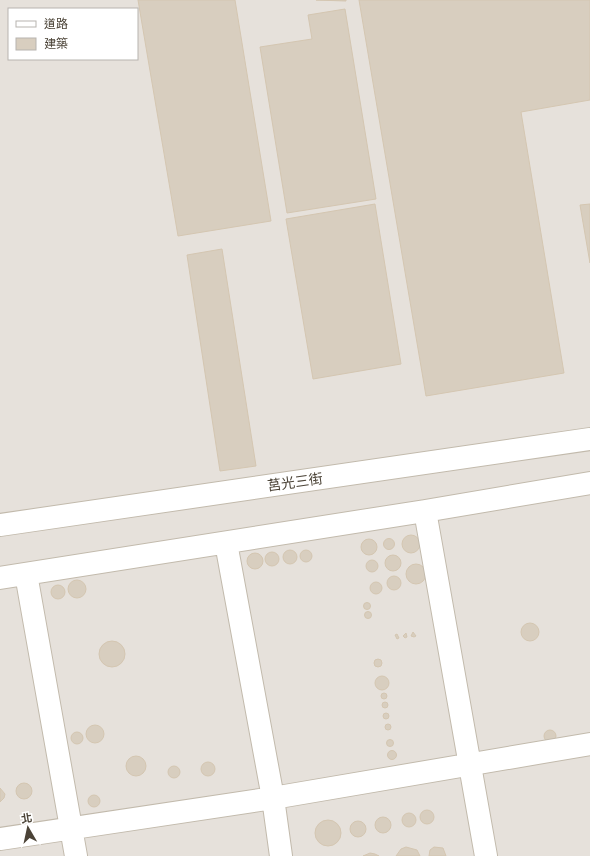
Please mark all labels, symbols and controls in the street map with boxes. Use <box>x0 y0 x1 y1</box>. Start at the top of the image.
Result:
legend <box>8 8 138 60</box>
text: 道路 <box>44 15 68 32</box>
text: 建築 <box>44 35 68 52</box>
street label: 莒光三街 <box>266 468 324 495</box>
north arrow <box>8 808 48 848</box>
text: 北 <box>20 809 33 826</box>

